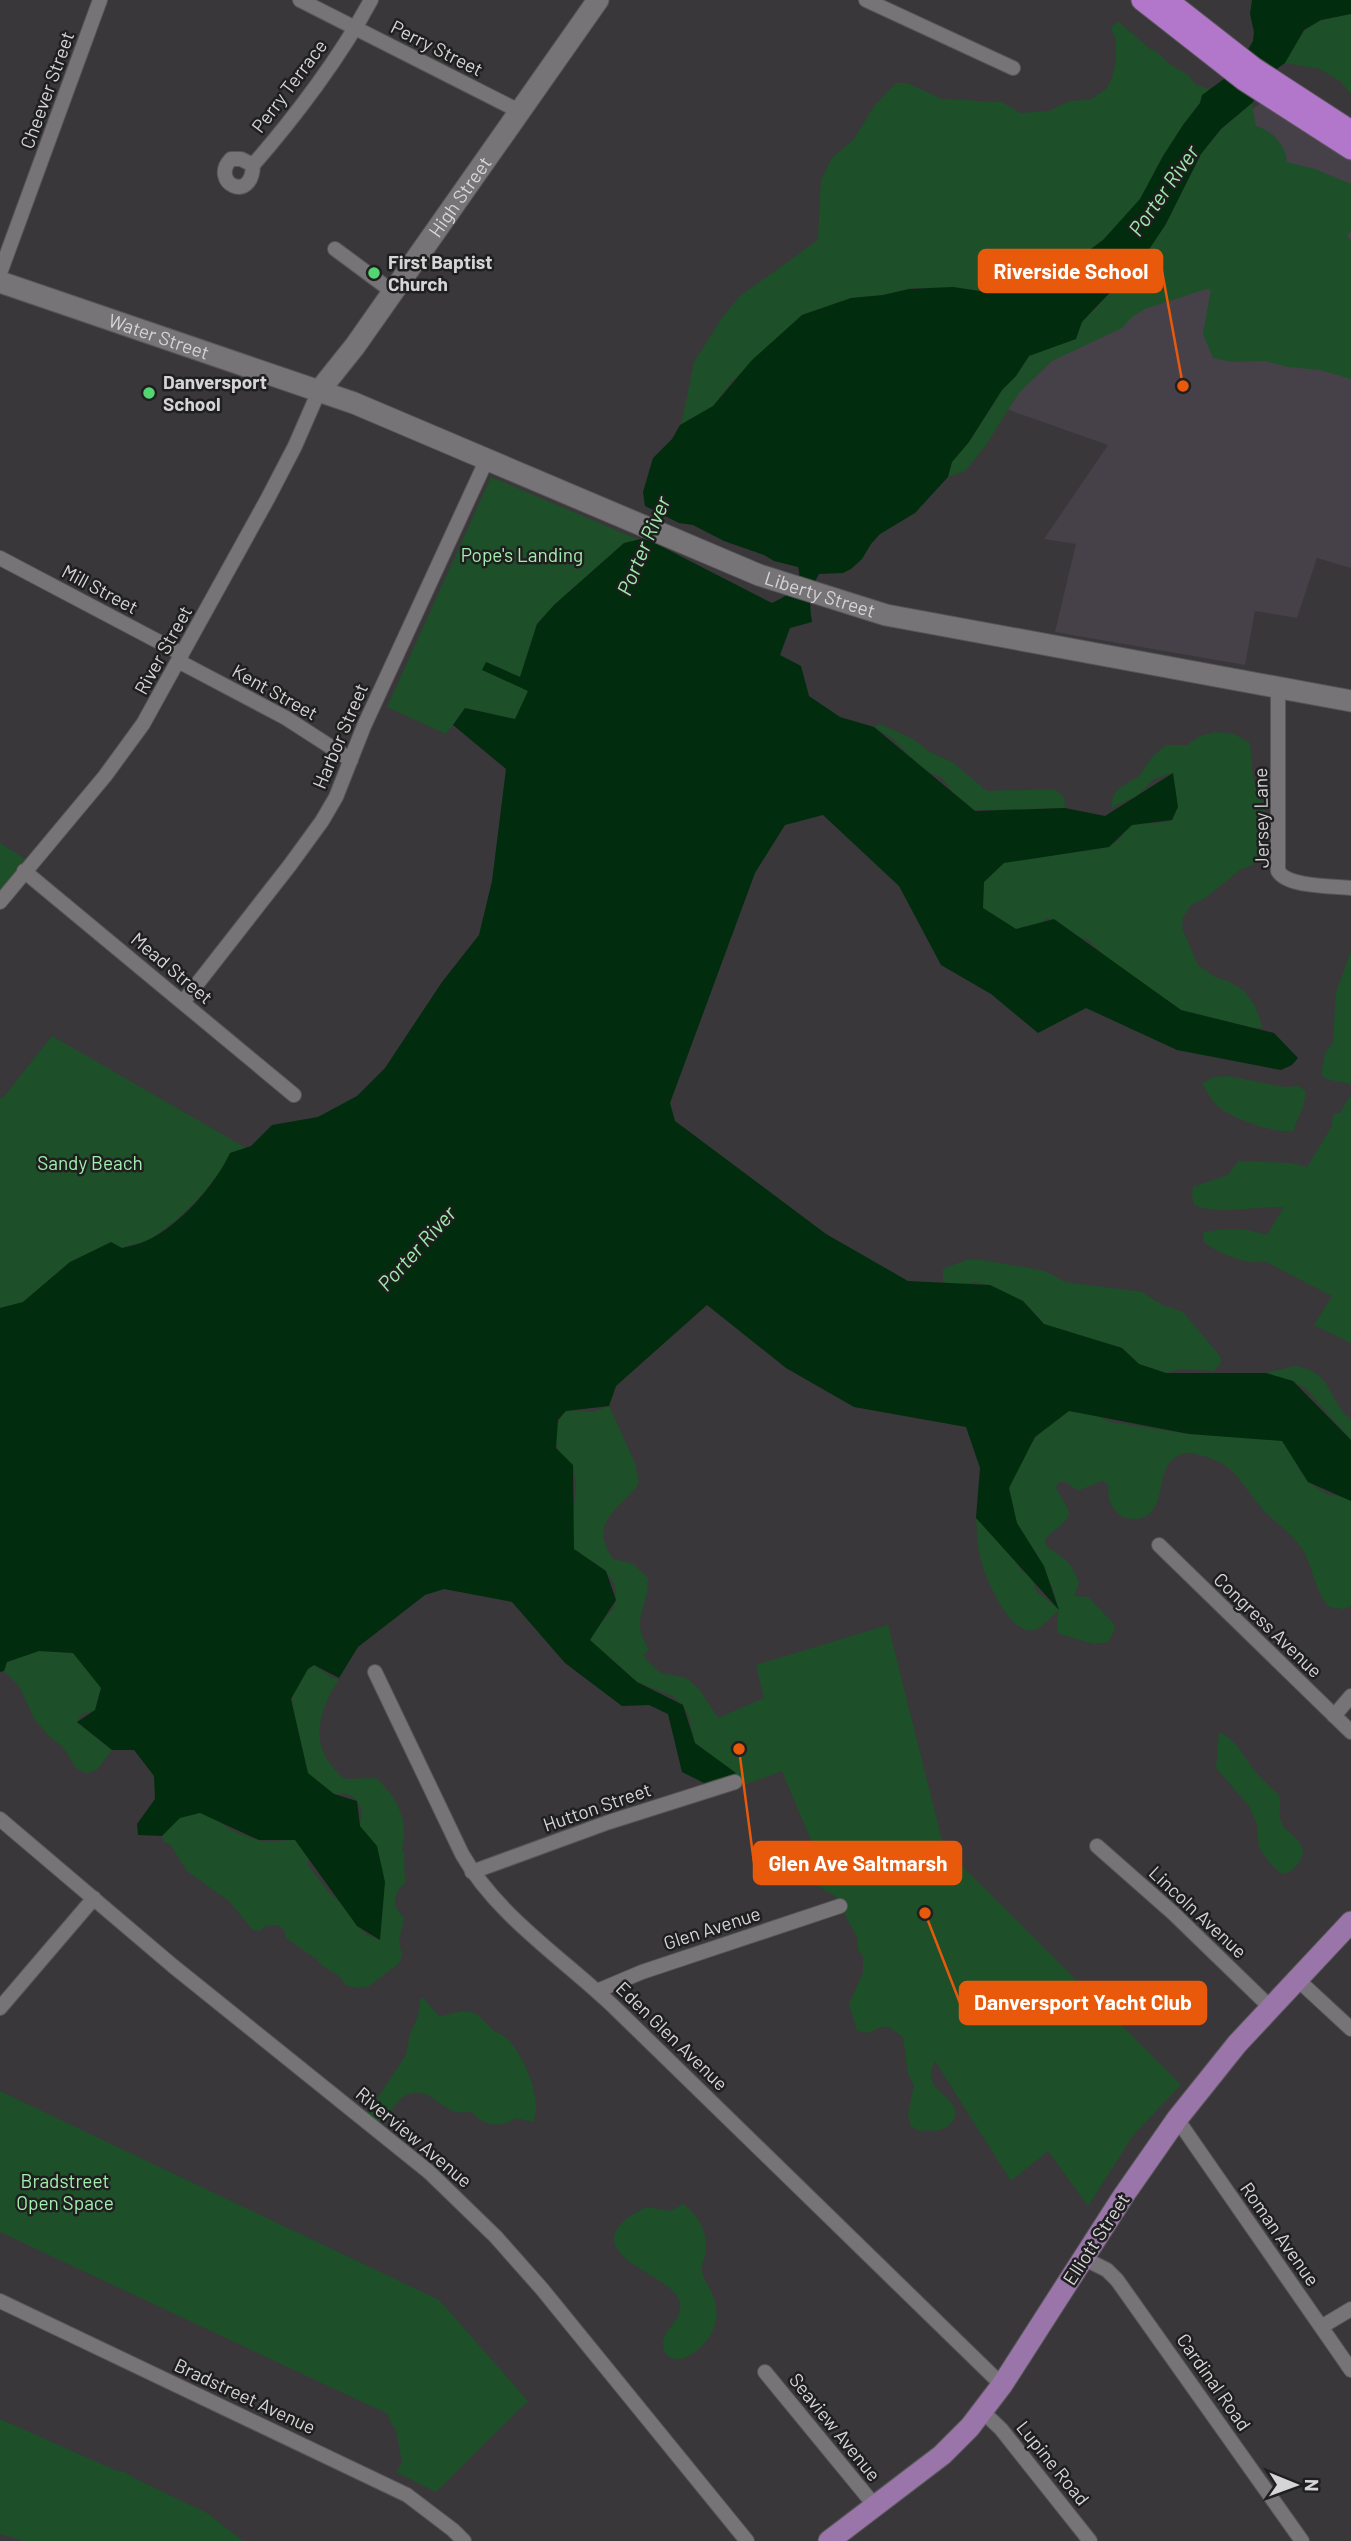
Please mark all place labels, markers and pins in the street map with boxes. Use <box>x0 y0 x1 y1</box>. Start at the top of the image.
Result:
place label: First Baptist Church <box>388 250 493 295</box>
callout: Riverside School <box>979 250 1162 292</box>
marker: First Baptist Church <box>366 265 382 281</box>
place label: Danversport School <box>163 370 267 415</box>
marker: Danversport School <box>141 385 157 401</box>
callout: Glen Ave Saltmarsh <box>754 1842 961 1884</box>
callout: Danversport Yacht Club <box>960 1982 1206 2024</box>

